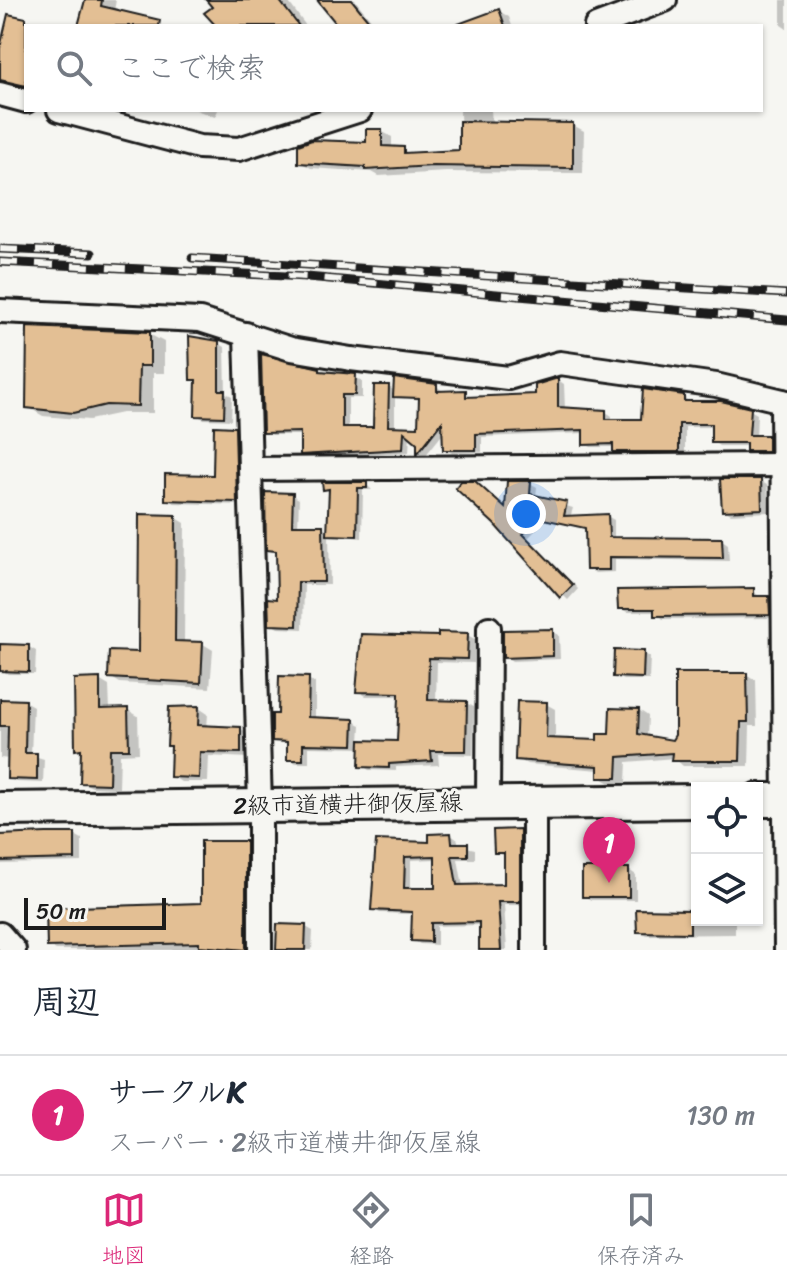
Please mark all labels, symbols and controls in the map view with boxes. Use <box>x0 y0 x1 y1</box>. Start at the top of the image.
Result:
search box <box>24 24 763 112</box>
text: ここで検索 <box>116 41 266 95</box>
icon: search <box>52 46 96 90</box>
your location <box>506 494 546 534</box>
street label: 2級市道横井御仮屋線 <box>233 781 463 827</box>
map controls <box>691 782 763 926</box>
button: locate <box>691 782 763 854</box>
pin: 1 <box>583 817 635 883</box>
button: layers <box>691 854 763 926</box>
text: 50 m <box>36 892 86 931</box>
scale bar <box>24 894 166 930</box>
text: 周辺 <box>32 972 100 1032</box>
text: サークルK <box>108 1065 245 1119</box>
text: 1 <box>52 1092 64 1138</box>
text: 130 m <box>686 1092 755 1138</box>
text: スーパー · 2級市道横井御仮屋線 <box>108 1119 480 1165</box>
tab: 地図 <box>102 1188 146 1275</box>
tab: 経路 <box>349 1188 393 1275</box>
tab: 保存済み <box>597 1188 685 1275</box>

